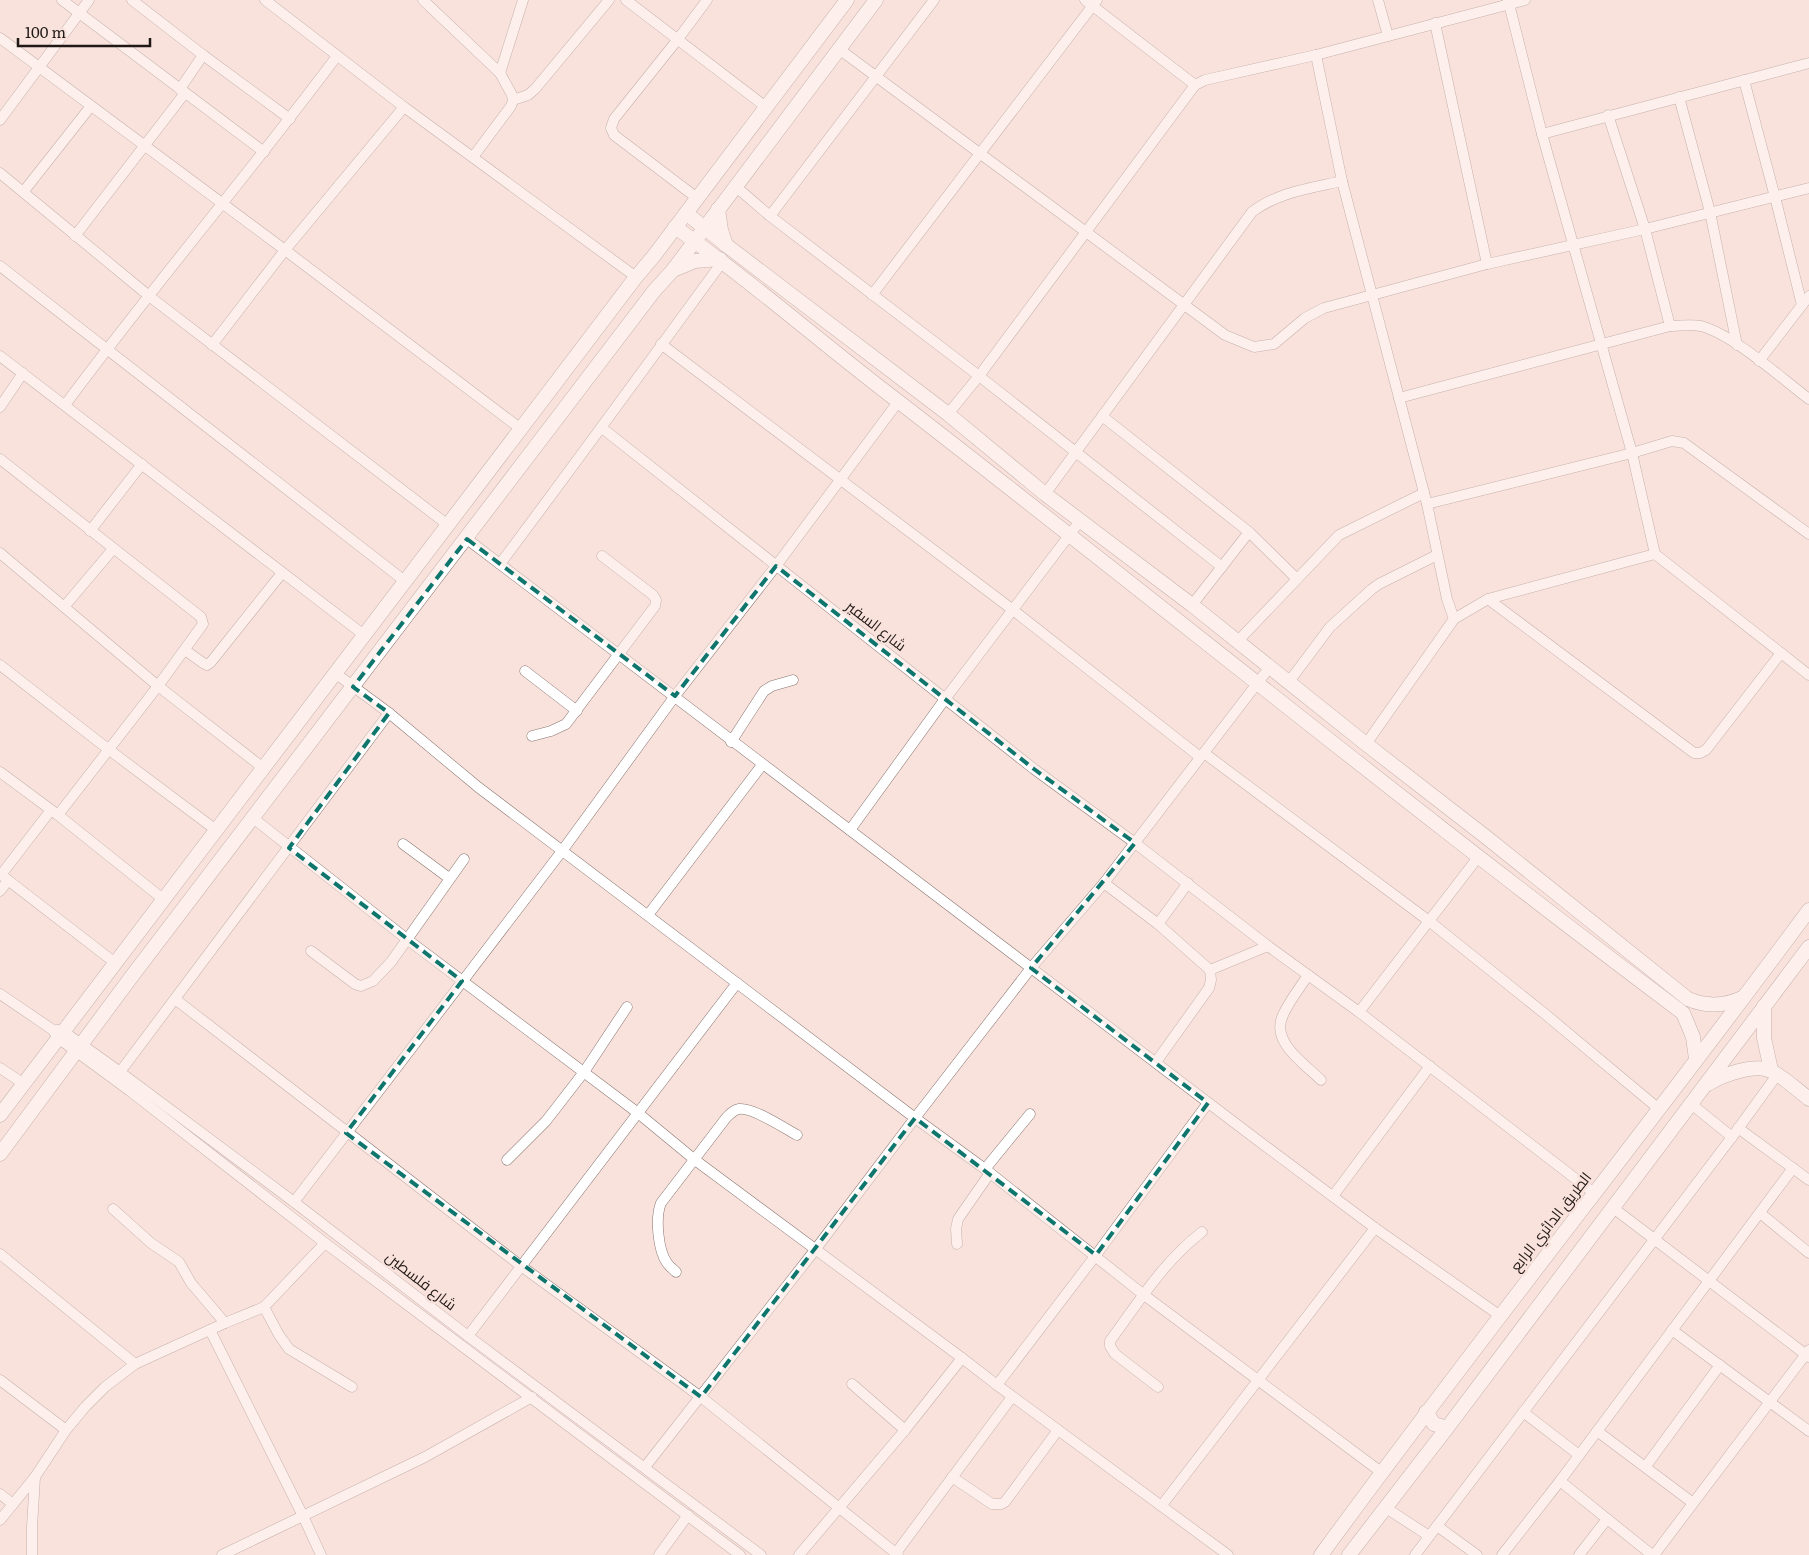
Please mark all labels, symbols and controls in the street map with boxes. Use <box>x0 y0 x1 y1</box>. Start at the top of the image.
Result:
scale bar <box>18 15 150 47</box>
text: 100 m <box>25 20 66 43</box>
street label: شارع السفير <box>840 593 912 657</box>
street label: الطريق الدائري الرابع <box>1504 1166 1598 1277</box>
street label: شارع فلسطين <box>381 1245 462 1316</box>

